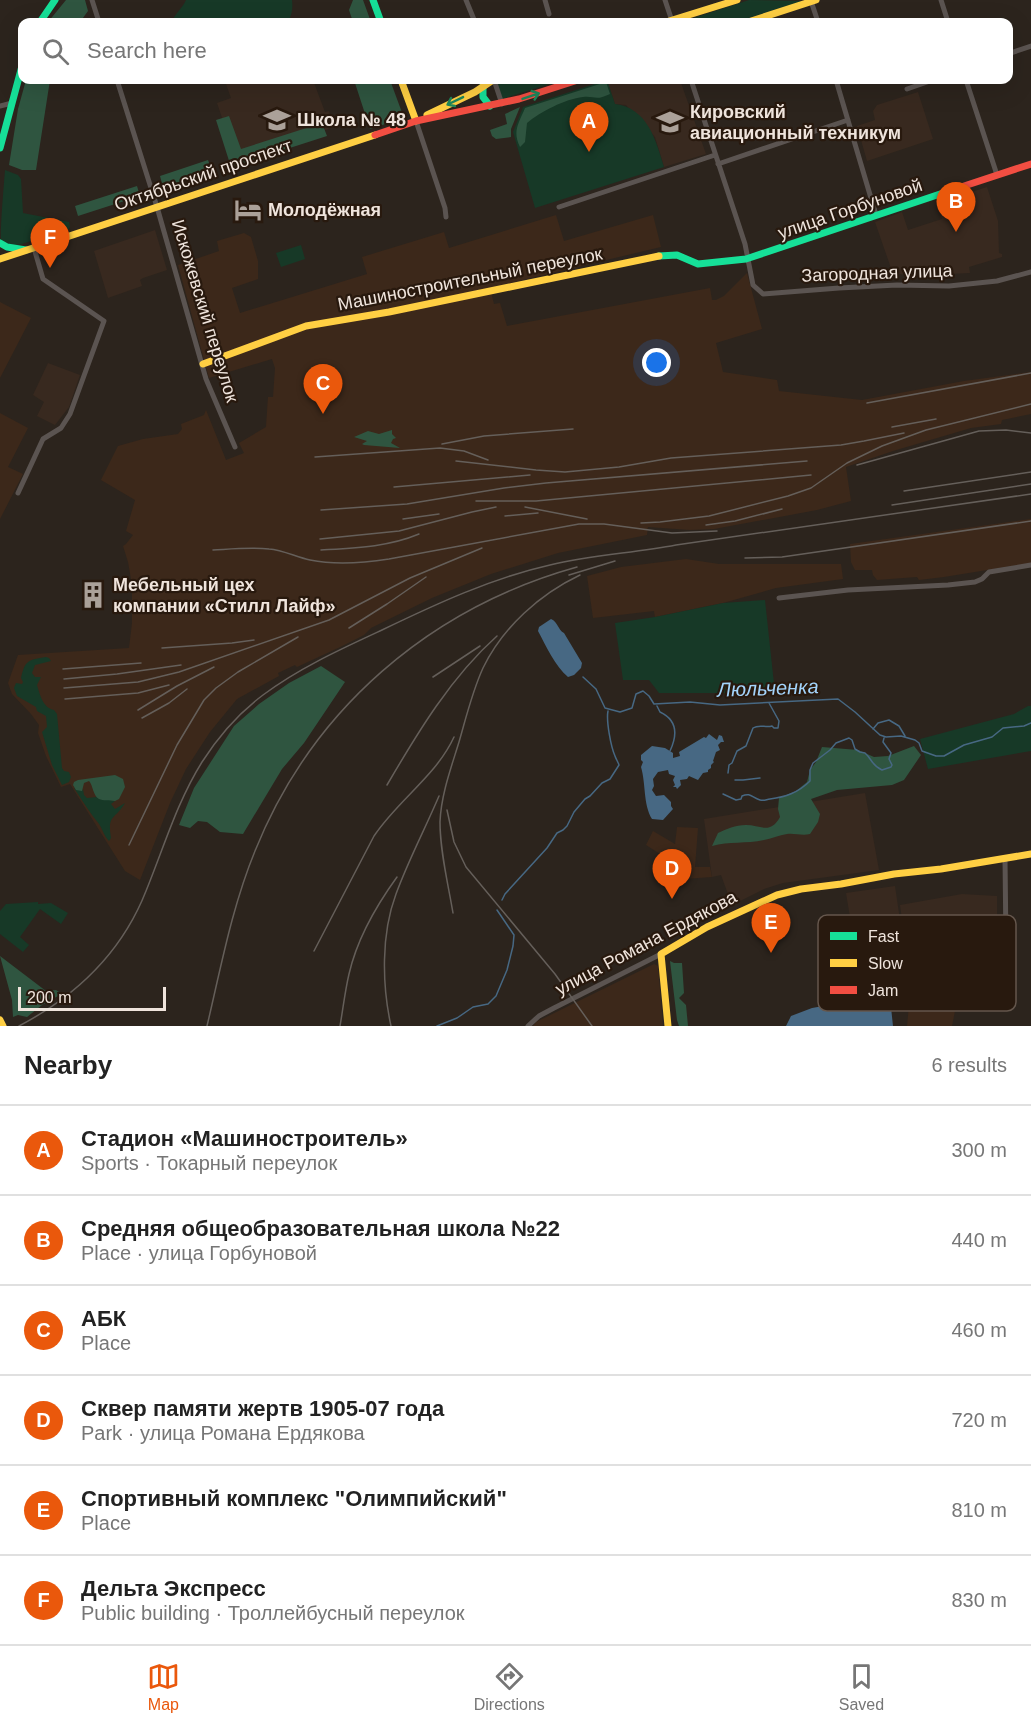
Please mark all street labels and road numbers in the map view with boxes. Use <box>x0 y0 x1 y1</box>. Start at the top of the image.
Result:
street label: Октябрьский проспект <box>112 135 294 215</box>
street label: улица Горбуновой <box>775 175 925 243</box>
street label: Искожевский переулок <box>168 217 242 405</box>
street label: Машиностроительный переулок <box>336 243 604 314</box>
street label: Загородная улица <box>801 260 954 286</box>
street label: улица Романа Ердякова <box>552 886 741 999</box>

